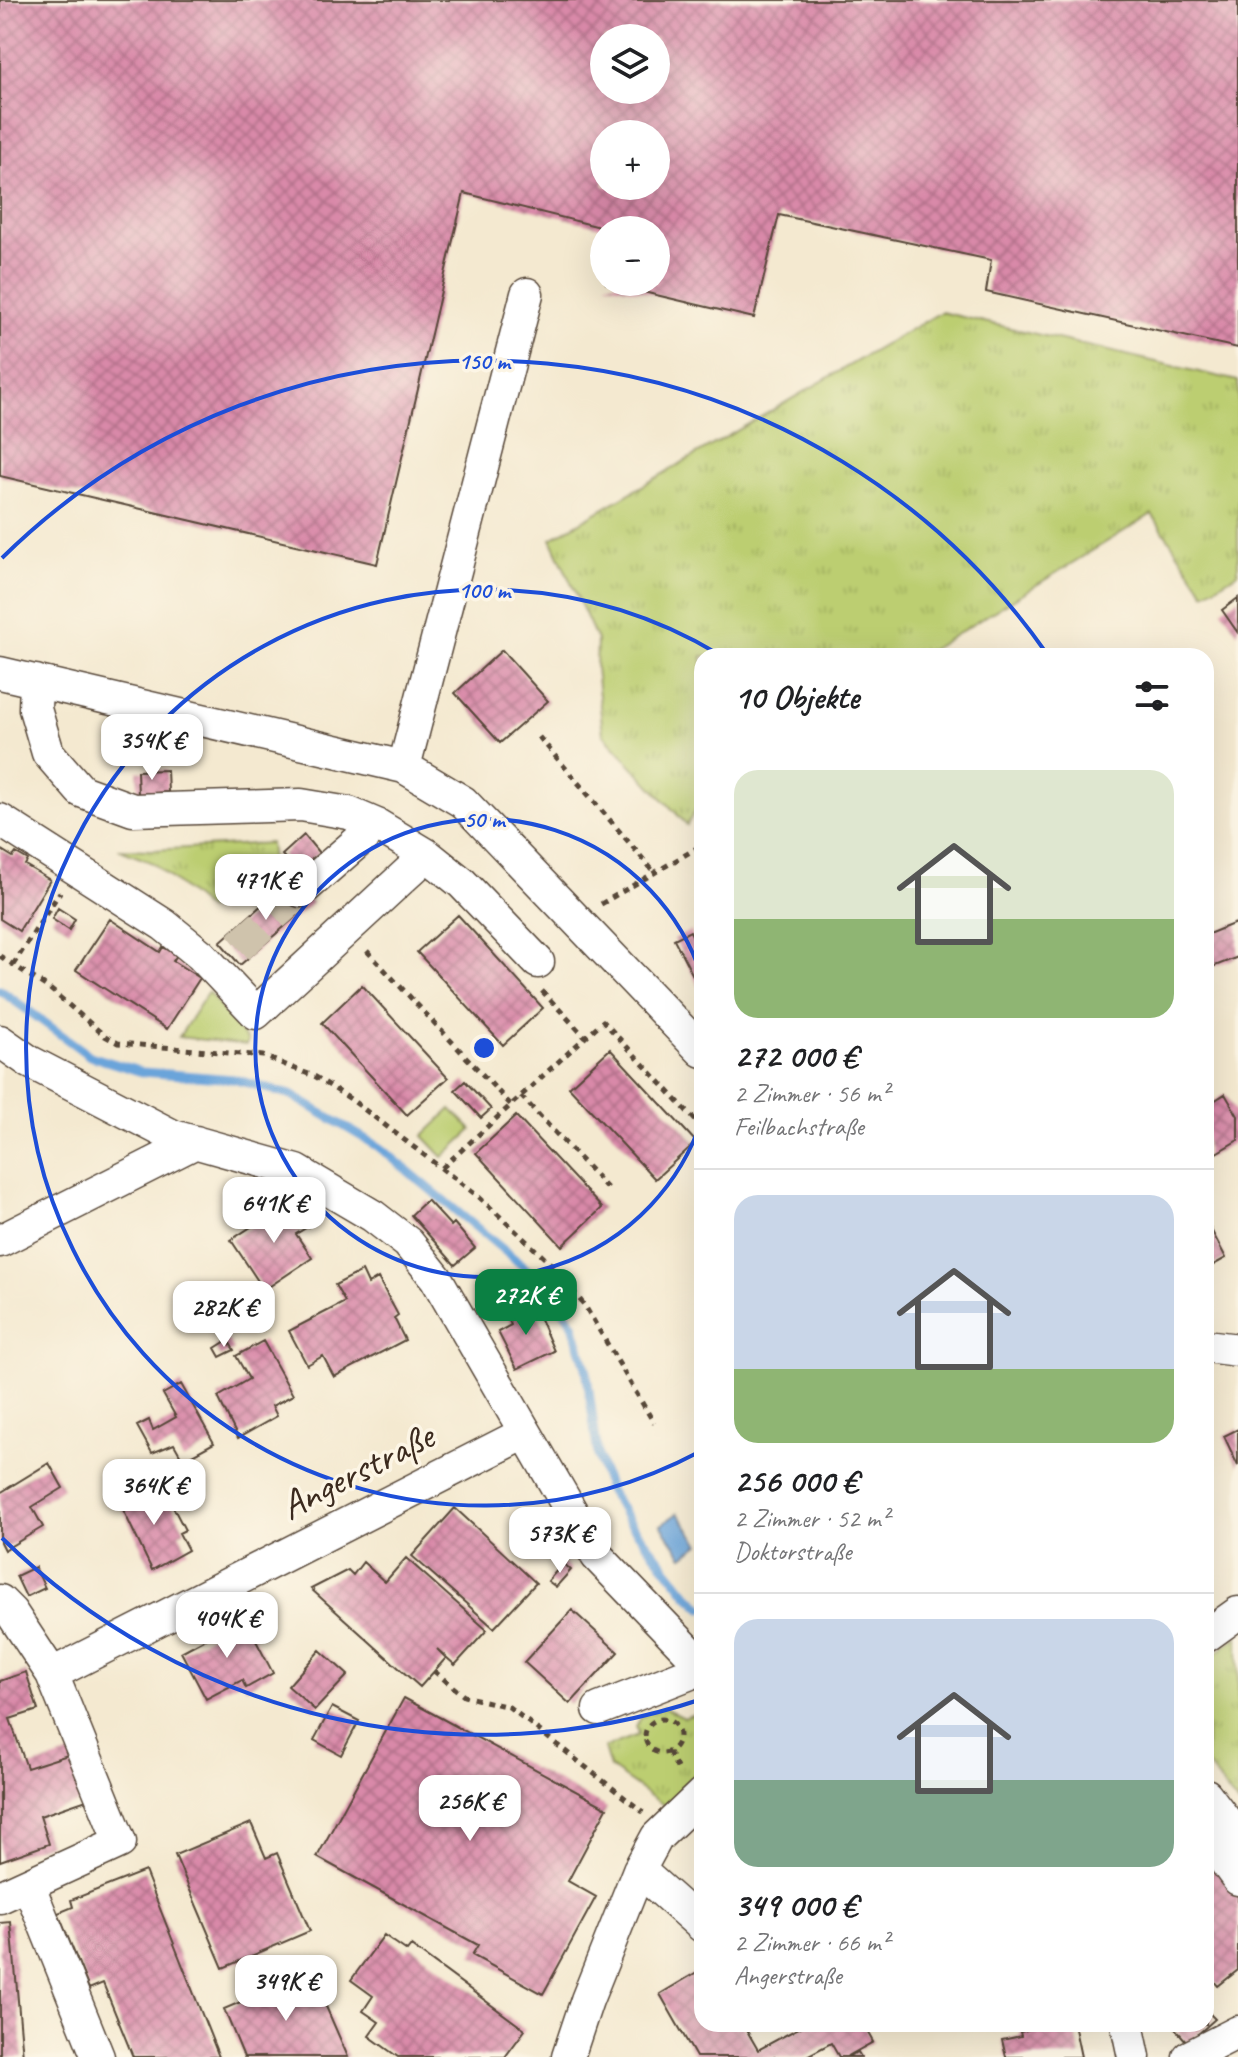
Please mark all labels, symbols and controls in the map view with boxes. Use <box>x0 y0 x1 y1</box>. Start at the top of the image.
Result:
map controls <box>590 24 670 296</box>
button: layers <box>590 24 670 104</box>
button: + <box>590 120 670 200</box>
button: − <box>590 216 670 296</box>
text: 150 m <box>458 346 512 376</box>
text: 100 m <box>458 575 512 605</box>
icon: filters <box>1130 674 1174 718</box>
text: 10 Objekte <box>734 675 859 718</box>
pin: 354K € <box>87 714 217 782</box>
text: 354K € <box>119 723 185 756</box>
text: 50 m <box>464 804 507 834</box>
icon: home <box>882 822 1026 966</box>
pin: 471K € <box>201 854 331 922</box>
text: 471K € <box>233 863 299 896</box>
centre of rings <box>470 1034 498 1062</box>
text: 272 000 € <box>734 1034 857 1077</box>
text: 2 Zimmer · 56 m² <box>734 1077 889 1110</box>
text: Feilbachstraße <box>734 1110 864 1143</box>
pin: 641K € <box>209 1177 339 1245</box>
text: 641K € <box>241 1186 307 1219</box>
icon: home <box>882 1247 1026 1391</box>
pin: 272K € <box>461 1269 591 1337</box>
text: 272K € <box>493 1278 559 1311</box>
pin: 282K € <box>159 1281 289 1349</box>
text: 282K € <box>191 1290 257 1323</box>
street label: Angerstraße <box>272 1410 445 1531</box>
pin: 364K € <box>89 1459 219 1527</box>
text: 256 000 € <box>734 1459 858 1502</box>
text: 364K € <box>121 1468 187 1501</box>
text: 2 Zimmer · 52 m² <box>734 1502 889 1535</box>
pin: 573K € <box>495 1507 625 1575</box>
text: 573K € <box>527 1516 593 1549</box>
text: Doktorstraße <box>734 1535 851 1568</box>
pin: 404K € <box>162 1592 292 1660</box>
text: 404K € <box>194 1601 260 1634</box>
icon: home <box>882 1671 1026 1815</box>
pin: 256K € <box>405 1775 535 1843</box>
text: 256K € <box>437 1784 503 1817</box>
text: 349 000 € <box>734 1883 857 1926</box>
text: 2 Zimmer · 66 m² <box>734 1926 889 1959</box>
pin: 349K € <box>221 1955 351 2023</box>
text: Angerstraße <box>734 1959 842 1992</box>
text: 349K € <box>253 1964 319 1997</box>

